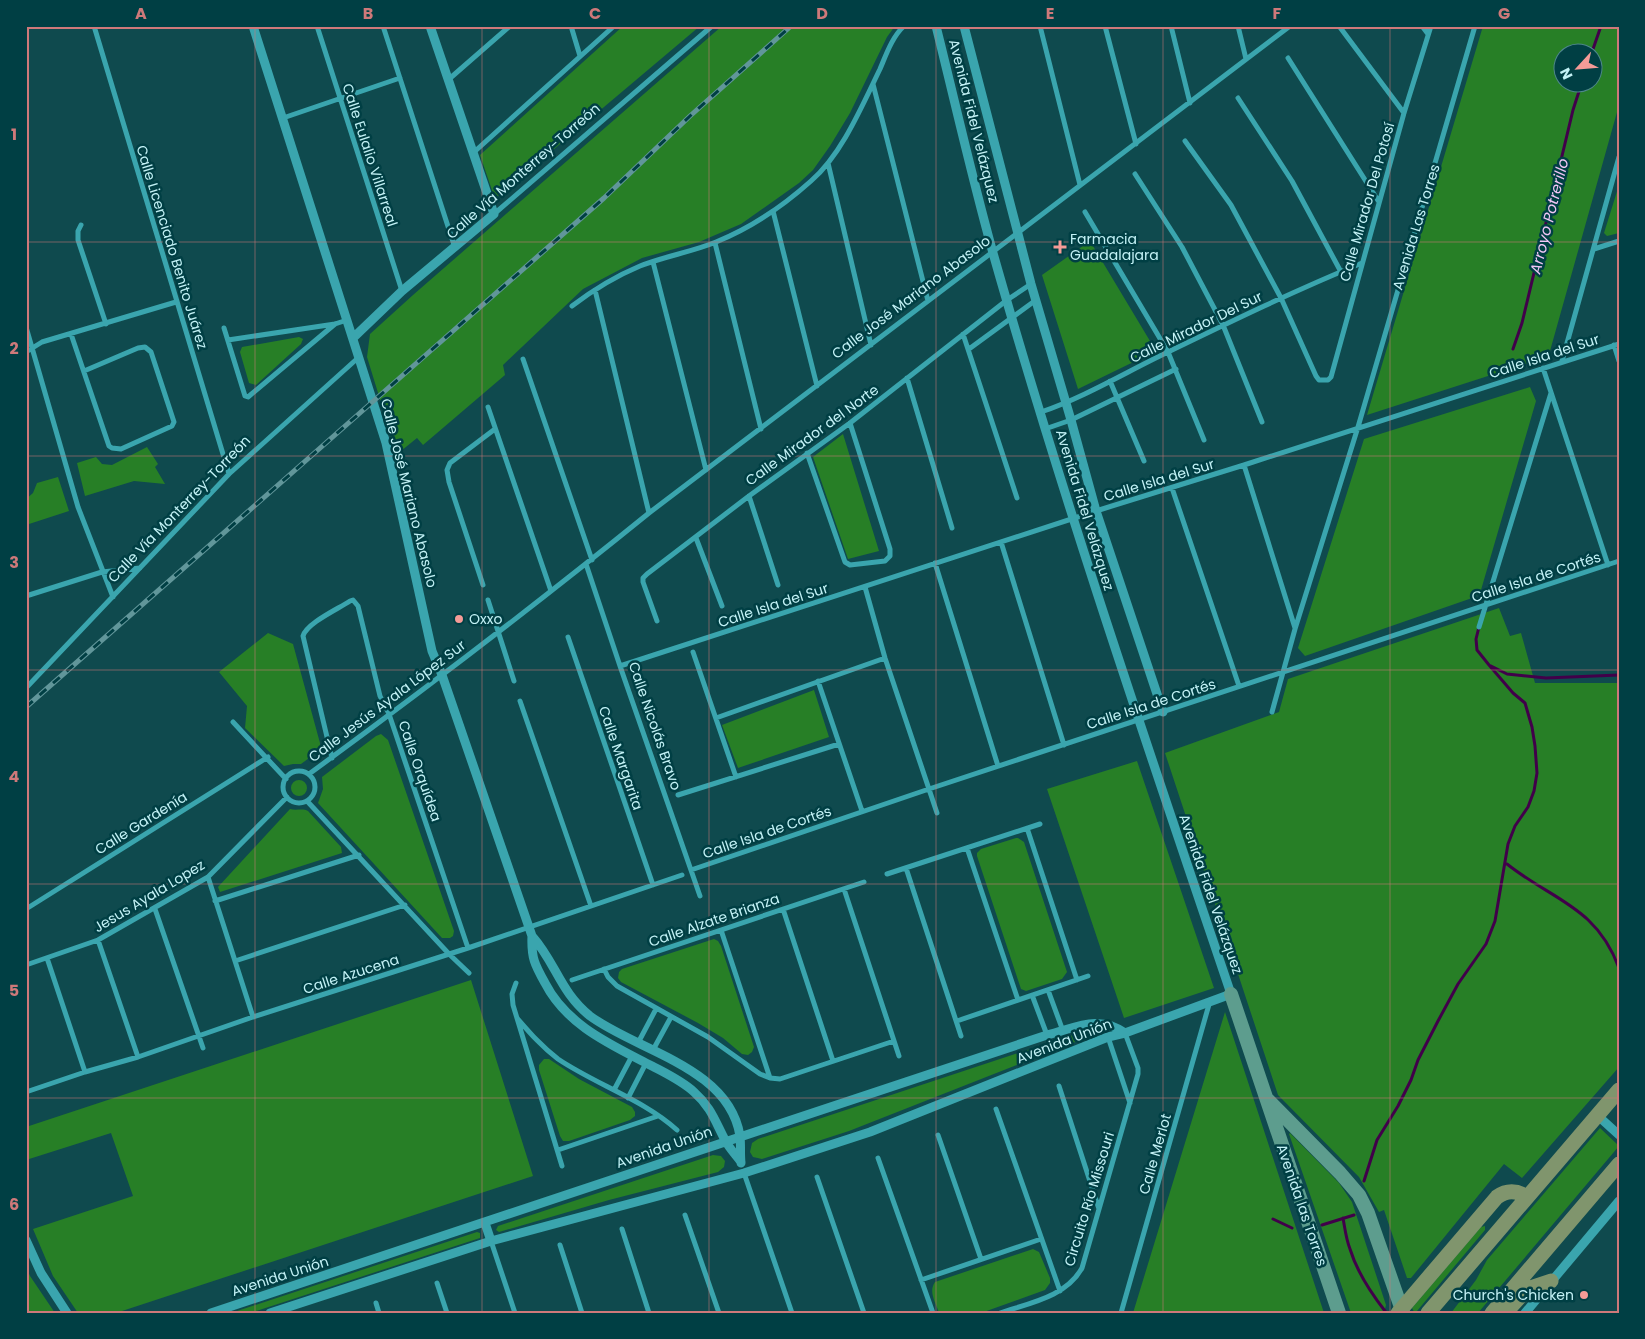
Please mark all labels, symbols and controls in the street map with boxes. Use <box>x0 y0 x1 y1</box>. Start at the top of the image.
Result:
text: A <box>135 2 147 25</box>
text: B <box>363 2 373 25</box>
text: C <box>589 2 601 25</box>
text: D <box>816 2 828 25</box>
text: E <box>1046 2 1054 25</box>
text: F <box>1273 2 1282 25</box>
text: G <box>1498 2 1510 25</box>
street label: Avenida Fidel Velázquez <box>944 37 1004 205</box>
north arrow <box>1552 42 1602 92</box>
text: N <box>1555 65 1578 83</box>
street label: Calle Eulalio Villarreal <box>337 81 403 229</box>
street label: Calle Vía Monterrey-Torreón <box>442 99 604 243</box>
street label: Calle Mirador Del Potosí <box>1335 120 1399 284</box>
text: 1 <box>11 123 17 146</box>
street label: Calle Licenciado Benito Juárez <box>131 143 213 351</box>
water label: Arroyo Potrerillo <box>1524 156 1574 277</box>
street label: Avenida Las Torres <box>1387 162 1445 292</box>
place label: Farmacia Guadalajara <box>1070 229 1159 265</box>
street label: Calle José Mariano Abasolo <box>828 231 995 363</box>
marker: Farmacia Guadalajara <box>1054 241 1066 253</box>
street label: Calle Mirador Del Sur <box>1126 286 1266 368</box>
street label: Calle Isla del Sur <box>1486 329 1602 383</box>
text: 2 <box>9 337 19 360</box>
street label: Calle Mirador del Norte <box>741 380 883 490</box>
street label: Calle José Mariano Abasolo <box>376 396 442 590</box>
street label: Avenida Fidel Velázquez <box>1051 427 1119 593</box>
street label: Calle Vía Monterrey-Torreón <box>103 431 255 587</box>
street label: Calle Isla del Sur <box>1101 454 1217 506</box>
street label: Calle Isla de Cortés <box>1469 547 1603 607</box>
text: 3 <box>9 551 19 574</box>
street label: Calle Isla del Sur <box>715 578 831 632</box>
place label: Oxxo <box>469 609 502 629</box>
marker: Oxxo <box>453 613 465 625</box>
street label: Calle Jesús Ayala López Sur <box>304 635 470 767</box>
street label: Calle Nicolás Bravo <box>624 659 686 793</box>
street label: Calle Isla de Cortés <box>1084 674 1218 734</box>
street label: Calle Margarita <box>594 703 648 813</box>
street label: Calle Orquídea <box>393 718 447 824</box>
text: 4 <box>9 765 20 788</box>
street label: Calle Gardenía <box>91 787 191 859</box>
street label: Calle Isla de Cortés <box>700 801 834 863</box>
street label: Avenida Fidel Velázquez <box>1174 811 1248 977</box>
street label: Jesus Ayala Lopez <box>90 855 208 937</box>
street label: Calle Alzate Brianza <box>646 888 782 952</box>
street label: Calle Azucena <box>300 949 402 999</box>
text: 5 <box>9 979 19 1002</box>
street label: Avenida Unión <box>1013 1014 1115 1068</box>
street label: Calle Merlot <box>1134 1111 1176 1197</box>
street label: Avenida Unión <box>613 1121 715 1173</box>
street label: Circuito Río Missouri <box>1059 1129 1119 1269</box>
street label: Avenida las Torres <box>1272 1141 1332 1269</box>
text: 6 <box>9 1193 19 1216</box>
street label: Avenida Unión <box>229 1251 331 1301</box>
place label: Church's Chicken <box>1453 1285 1574 1305</box>
marker: Church's Chicken <box>1578 1289 1590 1301</box>

